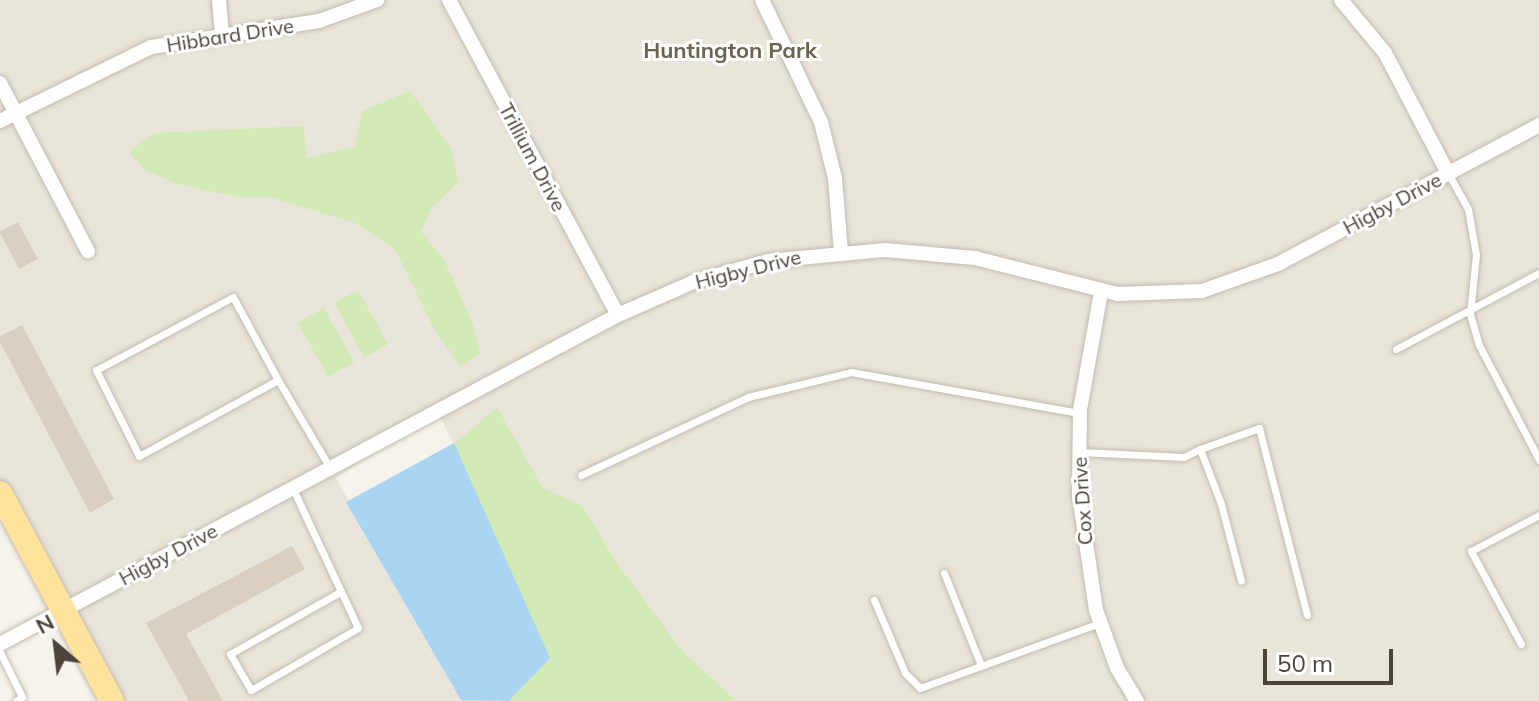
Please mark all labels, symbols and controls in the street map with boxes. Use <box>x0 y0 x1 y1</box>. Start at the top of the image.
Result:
street label: Hibbard Drive <box>165 13 295 57</box>
district label: Huntington Park <box>643 38 817 64</box>
street label: Trillium Drive <box>494 99 572 215</box>
street label: Higby Drive <box>1339 167 1445 239</box>
street label: Higby Drive <box>693 244 803 294</box>
street label: Cox Drive <box>1067 456 1097 546</box>
street label: Higby Drive <box>115 518 221 590</box>
north arrow <box>16 605 96 685</box>
text: N <box>31 608 59 640</box>
scale bar <box>1267 633 1397 683</box>
text: 50 m <box>1277 648 1333 678</box>

